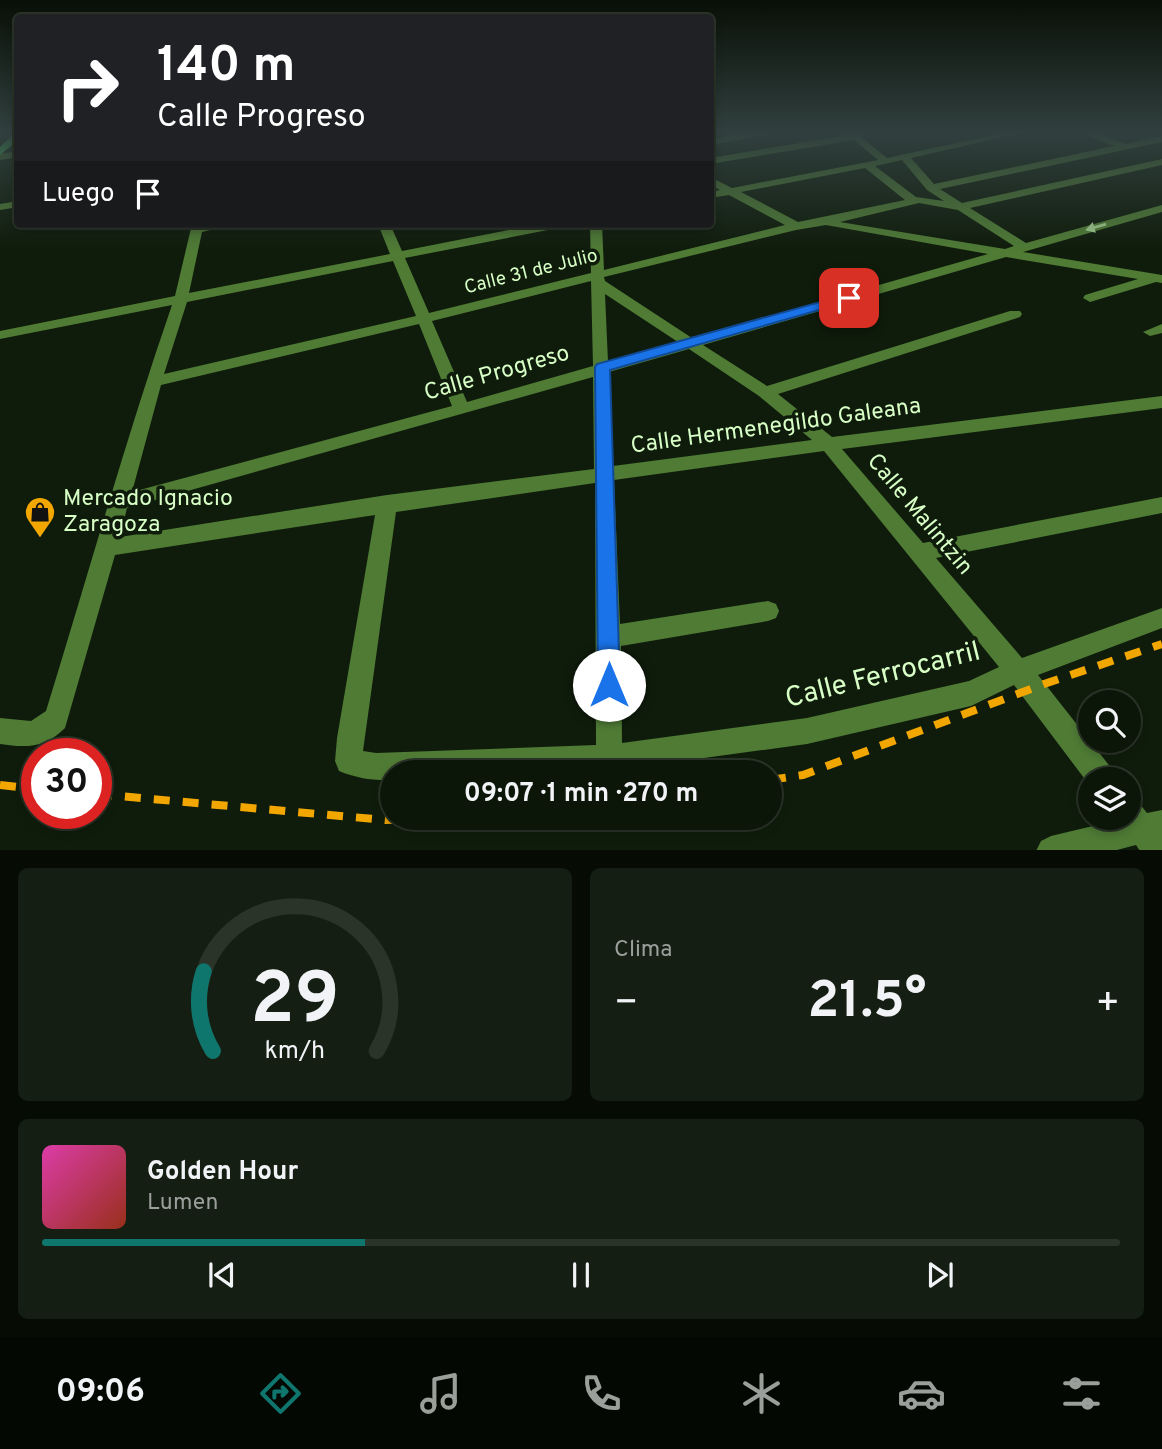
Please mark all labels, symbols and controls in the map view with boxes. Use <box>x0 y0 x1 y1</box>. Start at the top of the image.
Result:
text: 140 m <box>157 37 296 99</box>
icon: right <box>42 42 133 133</box>
text: Calle Progreso <box>157 98 366 138</box>
icon: arrive <box>129 175 167 213</box>
text: Luego <box>42 178 115 211</box>
one-way arrow <box>1086 222 1107 232</box>
street label: Calle 31 de Julio <box>462 244 600 300</box>
pin <box>819 268 879 328</box>
icon: arrive <box>830 279 868 317</box>
street label: Calle Progreso <box>421 339 573 409</box>
street label: Calle Hermenegildo Galeana <box>629 392 923 462</box>
street label: Calle Malintzin <box>860 448 978 582</box>
place label: Mercado Ignacio Zaragoza <box>63 485 233 540</box>
shop icon: Mercado Ignacio Zaragoza <box>23 495 57 539</box>
street label: Calle Ferrocarril <box>782 634 984 718</box>
position arrow <box>572 648 646 722</box>
map controls <box>1078 690 1141 830</box>
button: search <box>1078 690 1141 753</box>
speed limit sign: 30 <box>21 738 112 829</box>
button: layers <box>1078 767 1141 830</box>
text: 09:07 · 1 min · 270 m <box>464 778 698 811</box>
text: Clima <box>614 936 672 965</box>
text: 29 <box>250 957 340 1049</box>
text: 21.5° <box>808 970 926 1036</box>
text: − <box>614 980 639 1029</box>
text: + <box>1095 980 1120 1029</box>
text: km/h <box>265 1035 325 1067</box>
text: Golden Hour <box>147 1156 298 1189</box>
text: Lumen <box>147 1189 218 1218</box>
icon: previous <box>203 1256 241 1294</box>
icon: pause <box>562 1256 600 1294</box>
icon: next <box>921 1256 959 1294</box>
icon: directions <box>256 1369 305 1418</box>
icon: music <box>416 1369 465 1418</box>
icon: phone <box>577 1369 626 1418</box>
icon: climate <box>737 1369 786 1418</box>
icon: car <box>897 1369 946 1418</box>
icon: filters <box>1057 1369 1106 1418</box>
text: 09:06 <box>56 1373 145 1413</box>

